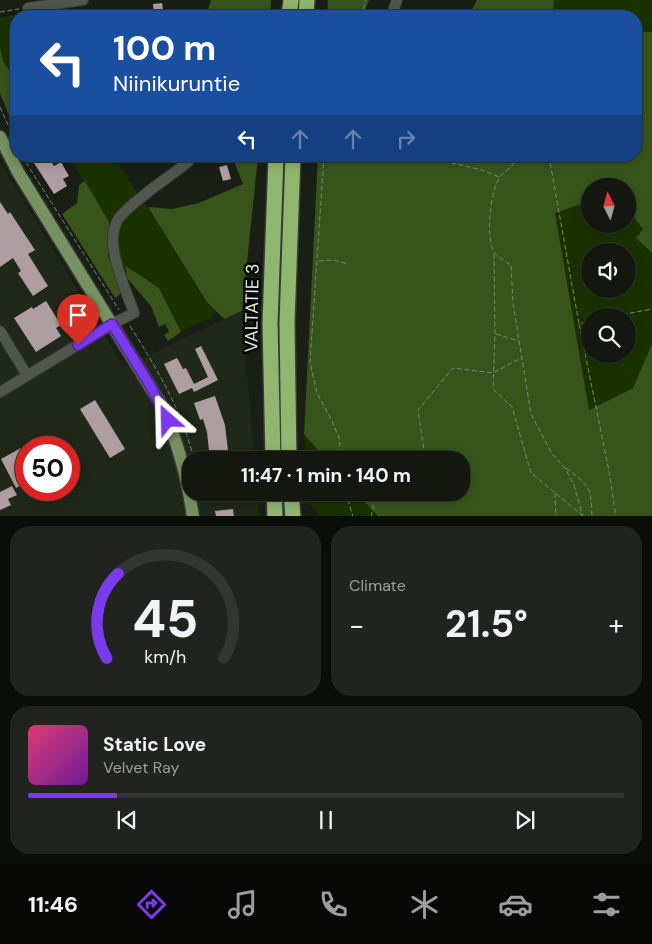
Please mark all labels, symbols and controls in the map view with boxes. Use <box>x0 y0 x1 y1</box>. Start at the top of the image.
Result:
text: 100 m <box>113 25 216 71</box>
icon: left <box>30 30 95 95</box>
text: Niinikuruntie <box>113 69 240 98</box>
icon: left <box>233 125 261 153</box>
icon: ahead <box>286 125 314 153</box>
icon: ahead <box>339 125 367 153</box>
icon: right <box>392 125 420 153</box>
north arrow <box>581 178 636 232</box>
map controls <box>581 178 636 363</box>
button: sound <box>581 243 636 298</box>
street label: VALTATIE 3 <box>239 263 265 353</box>
pin <box>57 294 99 345</box>
icon: arrive <box>64 301 92 329</box>
button: search <box>581 308 636 363</box>
position arrow <box>141 393 193 445</box>
speed limit sign: 50 <box>15 436 80 501</box>
text: 11:47 · 1 min · 140 m <box>241 463 411 488</box>
text: Climate <box>349 575 406 596</box>
text: 45 <box>132 585 199 653</box>
text: 21.5° <box>445 599 528 649</box>
text: − <box>349 607 364 644</box>
text: + <box>609 607 624 644</box>
text: km/h <box>144 645 187 669</box>
text: Static Love <box>103 732 206 757</box>
text: Velvet Ray <box>103 757 179 778</box>
icon: previous <box>113 806 141 834</box>
icon: pause <box>312 806 340 834</box>
icon: next <box>511 806 539 834</box>
icon: directions <box>134 887 169 922</box>
icon: music <box>225 887 260 922</box>
icon: phone <box>316 887 351 922</box>
icon: climate <box>407 887 442 922</box>
icon: car <box>498 887 533 922</box>
icon: filters <box>589 887 624 922</box>
text: 11:46 <box>28 890 78 919</box>

